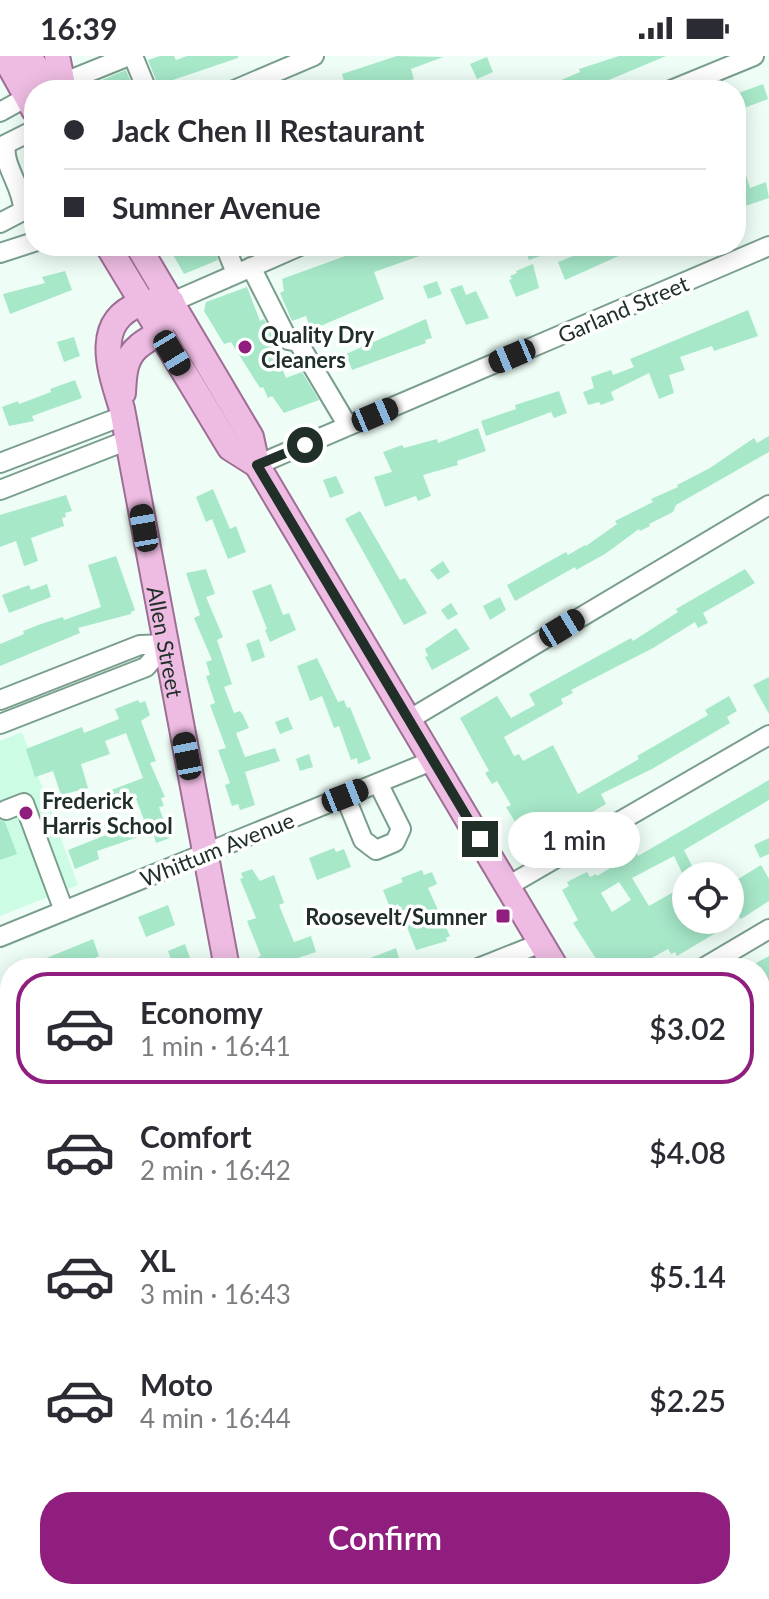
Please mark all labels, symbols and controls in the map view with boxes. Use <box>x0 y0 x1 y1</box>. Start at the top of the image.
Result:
text: 16:39 <box>40 10 117 46</box>
text: Jack Chen II Restaurant <box>112 112 424 148</box>
text: Sumner Avenue <box>112 189 321 225</box>
street label: Garland Street <box>554 269 692 349</box>
place label: Quality Dry Cleaners <box>261 321 375 373</box>
car <box>149 326 195 380</box>
car <box>485 336 539 376</box>
marker: Quality Dry Cleaners <box>236 338 254 356</box>
car <box>348 395 402 435</box>
route start <box>287 427 323 463</box>
car <box>128 502 160 554</box>
street label: Allen Street <box>142 584 189 700</box>
car <box>535 605 589 651</box>
car <box>171 730 203 782</box>
car <box>318 776 372 816</box>
place label: Frederick Harris School <box>42 787 173 839</box>
marker: Frederick Harris School <box>17 804 35 822</box>
street label: Whittum Avenue <box>136 806 298 892</box>
callout: 1 min <box>508 811 640 867</box>
route end <box>462 821 498 857</box>
text: 1 min <box>542 824 606 856</box>
map controls <box>672 862 744 934</box>
button: locate <box>672 862 744 934</box>
place label: Roosevelt/Sumner <box>305 903 488 930</box>
marker: Roosevelt/Sumner <box>494 907 512 925</box>
icon: car <box>44 992 116 1064</box>
text: Economy <box>140 994 263 1030</box>
text: $3.02 <box>649 1010 726 1046</box>
text: 1 min · 16:41 <box>140 1030 291 1062</box>
icon: car <box>44 1116 116 1188</box>
text: Comfort <box>140 1118 252 1154</box>
text: $4.08 <box>649 1134 726 1170</box>
text: 2 min · 16:42 <box>140 1154 291 1186</box>
icon: car <box>44 1240 116 1312</box>
text: XL <box>140 1242 176 1278</box>
text: $5.14 <box>649 1258 726 1294</box>
text: 3 min · 16:43 <box>140 1278 291 1310</box>
icon: car <box>44 1364 116 1436</box>
text: Moto <box>140 1366 213 1402</box>
text: $2.25 <box>649 1382 726 1418</box>
text: 4 min · 16:44 <box>140 1402 291 1434</box>
button: Confirm <box>40 1492 730 1584</box>

